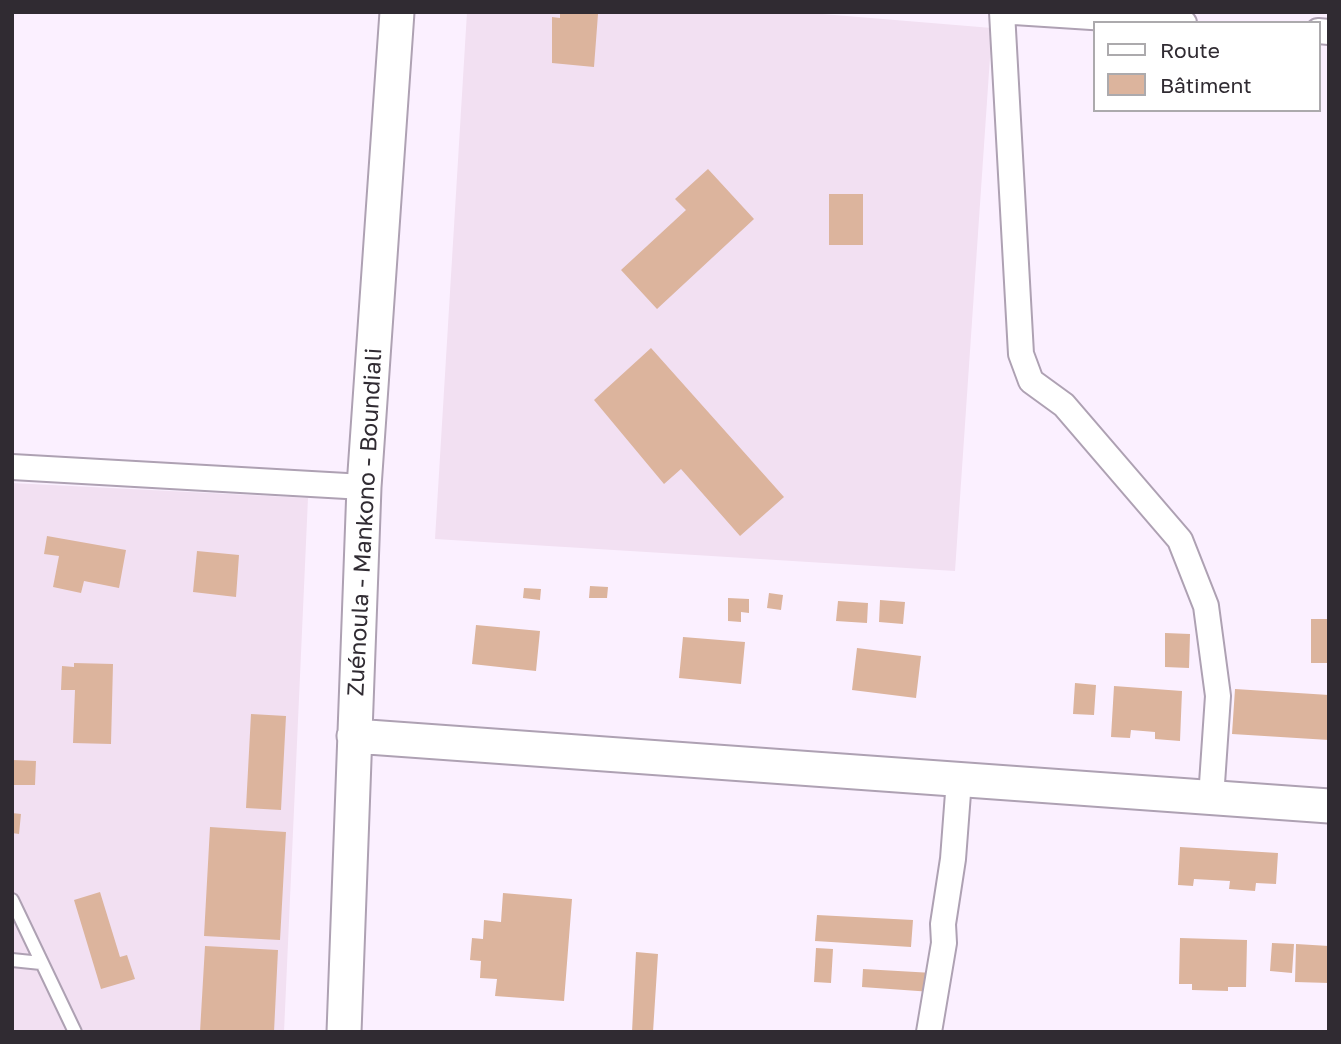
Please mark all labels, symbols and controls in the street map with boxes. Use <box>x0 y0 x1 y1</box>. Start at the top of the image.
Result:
legend <box>1092 21 1320 112</box>
text: Route <box>1160 37 1220 63</box>
text: Bâtiment <box>1160 72 1252 98</box>
street label: Zuénoula - Mankono - Boundiali <box>342 347 388 697</box>

